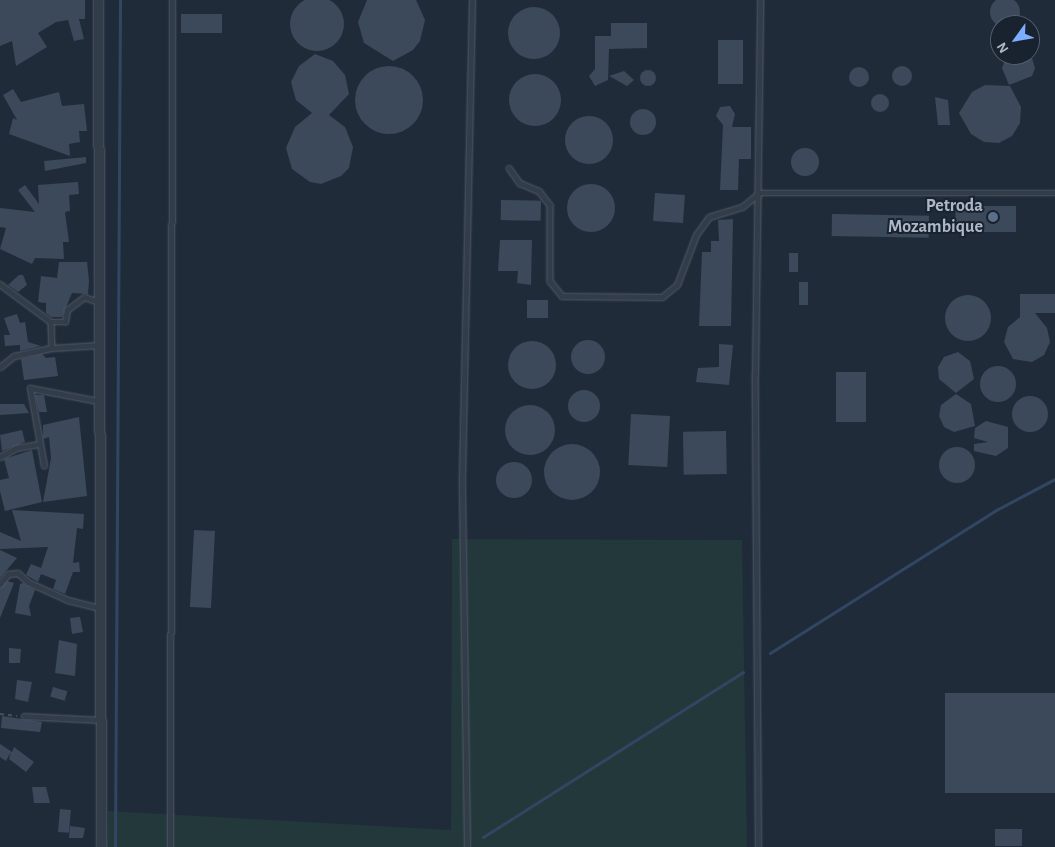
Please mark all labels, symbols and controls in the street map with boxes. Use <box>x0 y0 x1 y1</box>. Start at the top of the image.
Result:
north arrow <box>990 15 1040 65</box>
text: N <box>995 40 1012 55</box>
place label: Petroda Mozambique <box>888 196 983 238</box>
marker: Petroda Mozambique <box>987 211 999 223</box>

